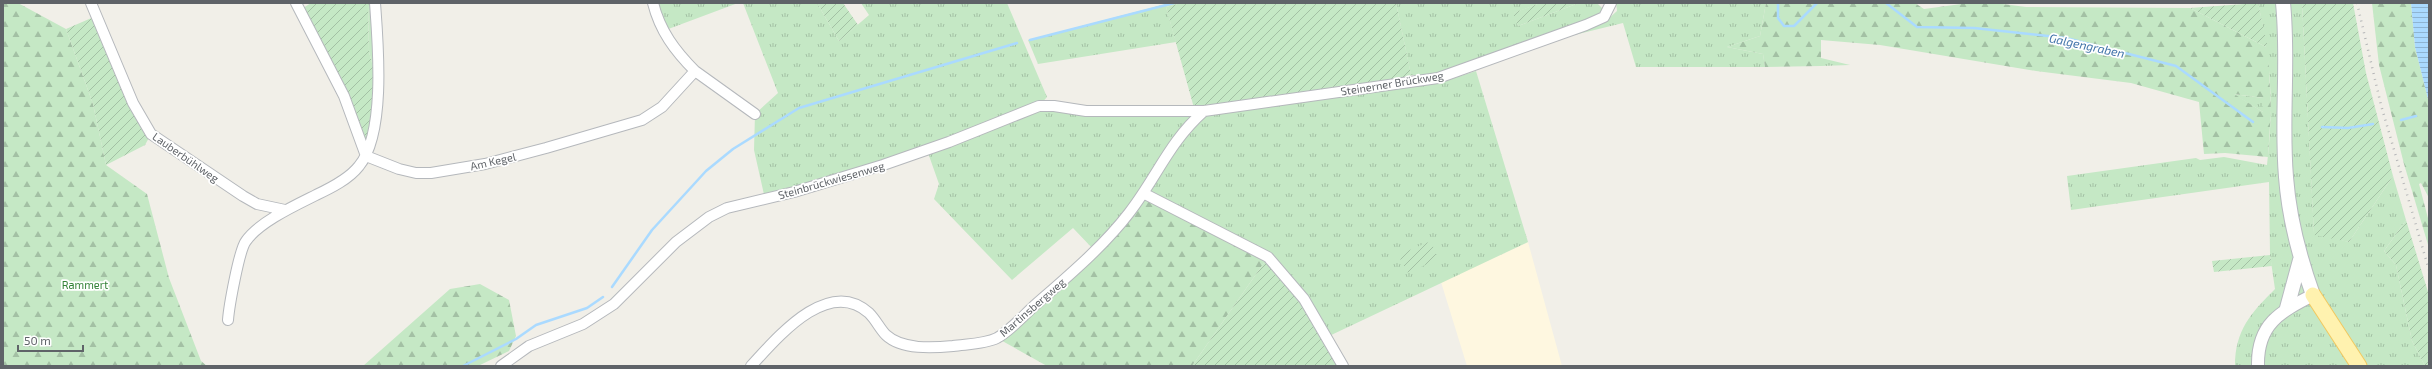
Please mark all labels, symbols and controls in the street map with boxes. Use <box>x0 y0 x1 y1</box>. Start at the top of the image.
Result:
water label: Galgengraben <box>2048 30 2126 60</box>
street label: Steinerner Brückweg <box>1340 68 1444 98</box>
street label: Lauberbühlweg <box>150 129 222 185</box>
street label: Am Kegel <box>469 149 518 173</box>
street label: Steinbrückwiesenweg <box>776 159 886 201</box>
street label: Martinsbergweg <box>997 275 1067 339</box>
park label: Rammert <box>62 278 108 291</box>
scale bar <box>18 327 83 353</box>
text: 50 m <box>24 333 51 347</box>

